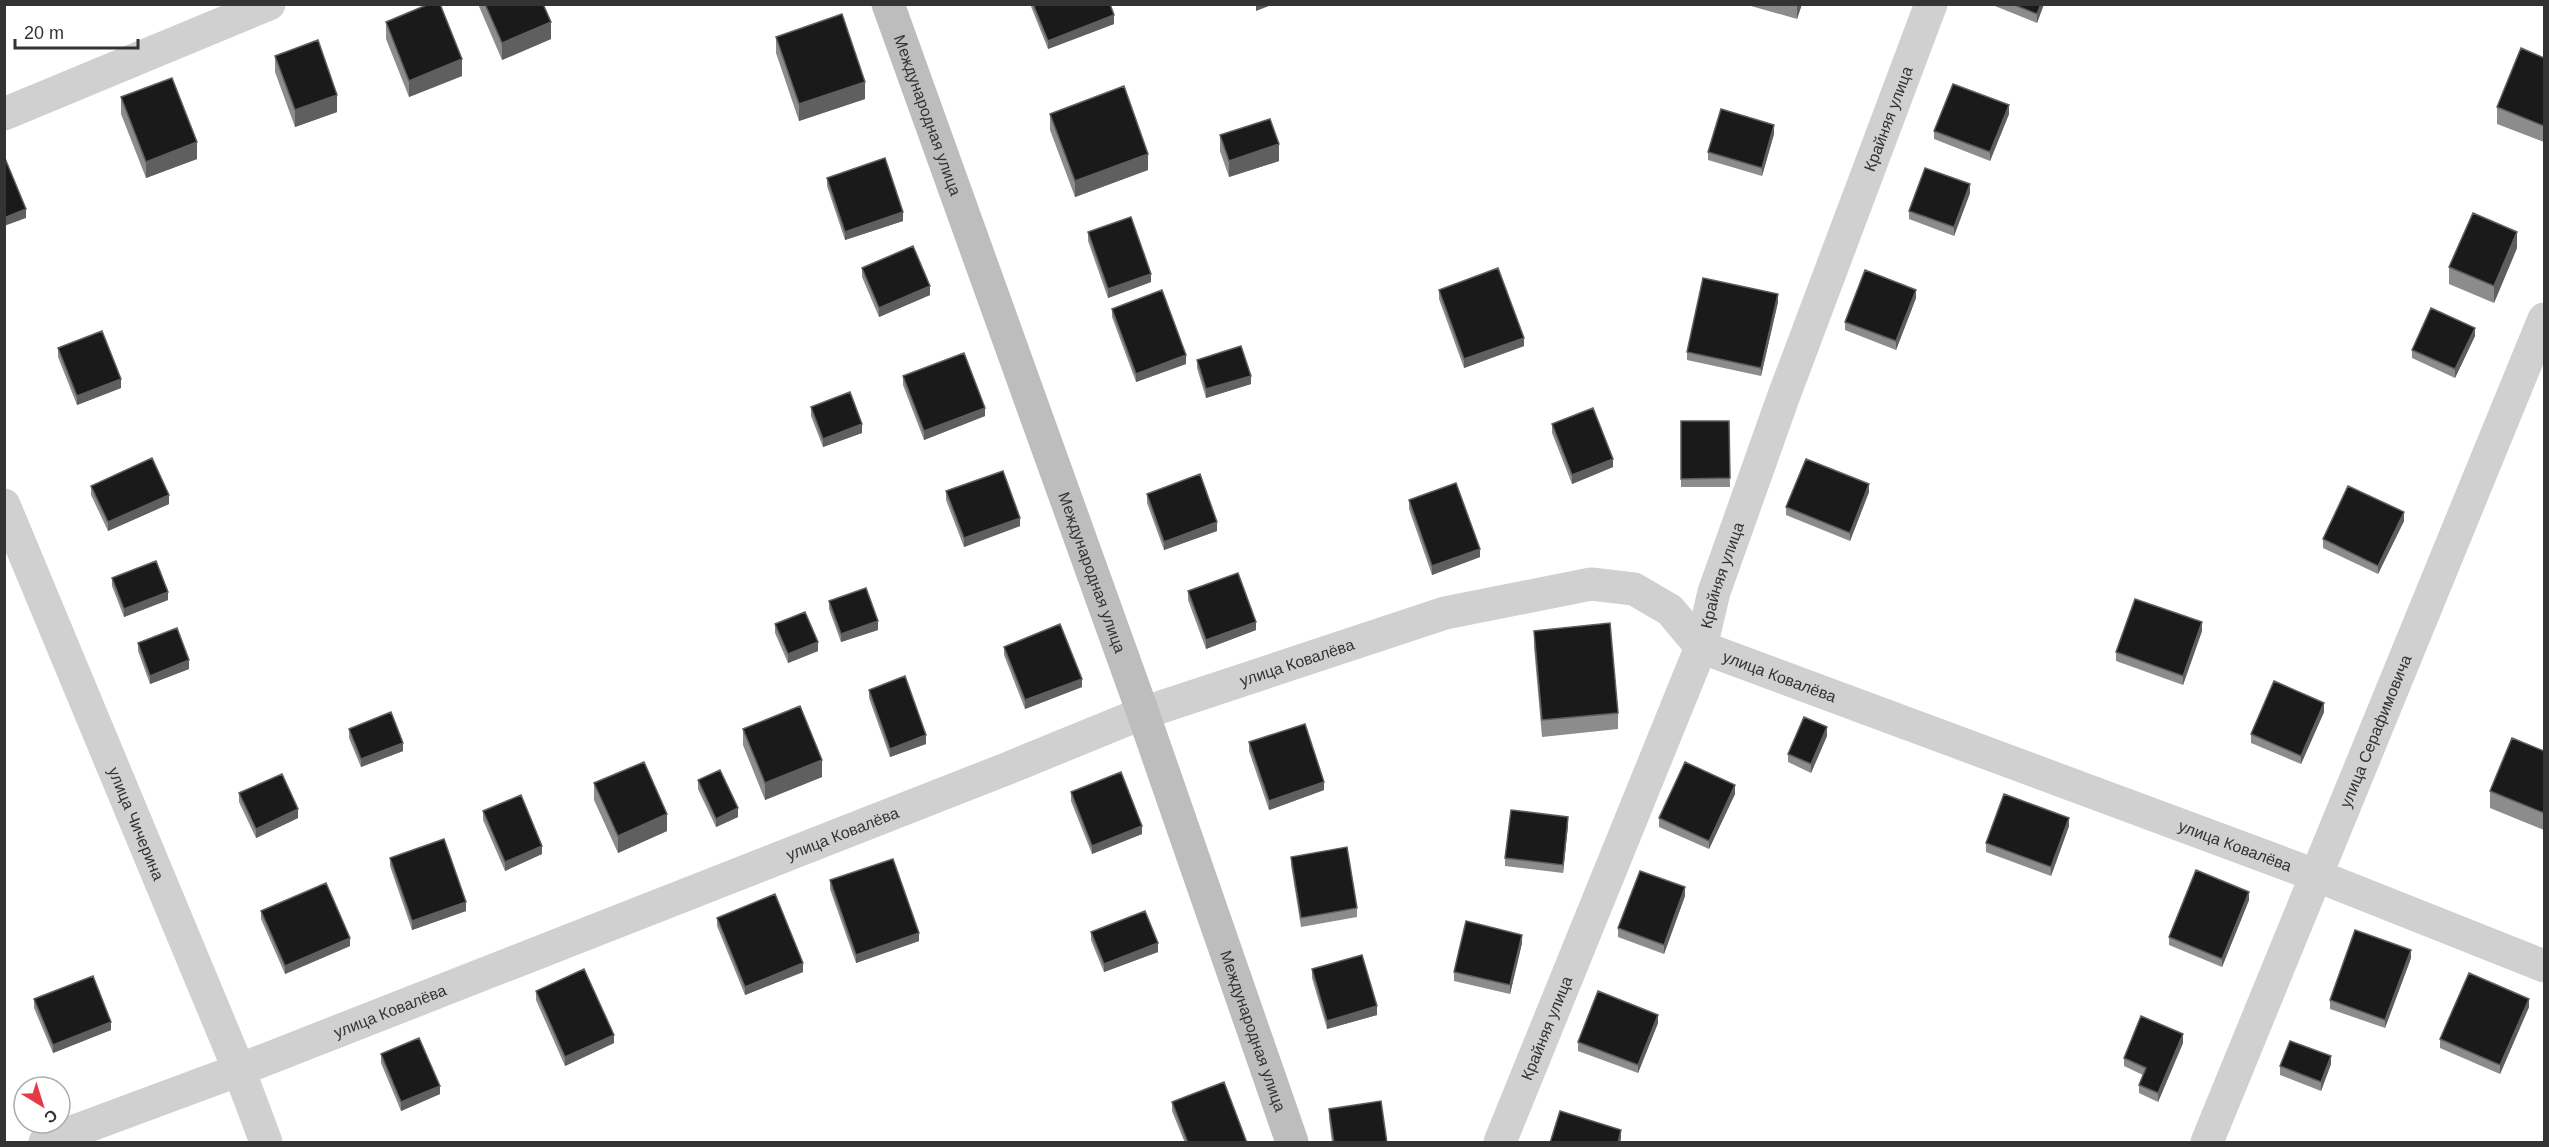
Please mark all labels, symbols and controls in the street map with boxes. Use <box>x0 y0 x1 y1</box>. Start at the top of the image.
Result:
scale bar <box>15 12 138 50</box>
text: 20 m <box>24 23 64 43</box>
street label: Международная улица <box>891 32 964 198</box>
street label: Крайняя улица <box>1861 64 1916 174</box>
street label: Международная улица <box>1055 490 1129 655</box>
street label: Крайняя улица <box>1698 520 1747 630</box>
street label: улица Ковалёва <box>1238 636 1357 689</box>
street label: улица Ковалёва <box>1721 648 1839 705</box>
street label: улица Серафимовича <box>2337 652 2415 810</box>
street label: улица Чичерина <box>105 765 167 883</box>
street label: улица Ковалёва <box>784 804 901 863</box>
street label: улица Ковалёва <box>2176 817 2294 875</box>
street label: Международная улица <box>1217 948 1289 1114</box>
street label: Крайняя улица <box>1518 974 1575 1083</box>
street label: улица Ковалёва <box>331 981 449 1041</box>
north arrow <box>12 1075 72 1135</box>
text: С <box>41 1106 61 1127</box>

